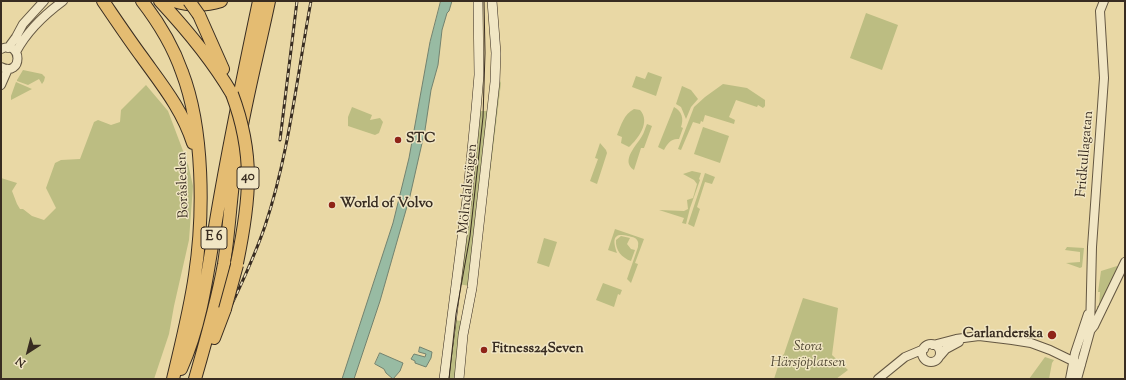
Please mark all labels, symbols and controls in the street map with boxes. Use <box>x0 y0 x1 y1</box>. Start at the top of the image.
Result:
street label: Fridkullagatan <box>1074 110 1098 198</box>
place label: STC <box>406 132 435 148</box>
marker: STC <box>393 135 403 145</box>
street label: Mölndalsvägen <box>456 143 482 235</box>
street label: Boråsleden <box>174 151 194 219</box>
road number: 40 <box>237 167 259 189</box>
place label: World of Volvo <box>340 197 433 213</box>
marker: World of Volvo <box>327 200 337 210</box>
road number: E 6 <box>201 227 227 249</box>
place label: Carlanderska <box>963 327 1043 343</box>
marker: Carlanderska <box>1046 329 1058 341</box>
north arrow <box>8 332 48 372</box>
park label: Stora Härsjöplatsen <box>770 340 846 372</box>
place label: Fitness24Seven <box>492 342 584 358</box>
marker: Fitness24Seven <box>479 345 489 355</box>
text: N <box>13 353 29 371</box>

